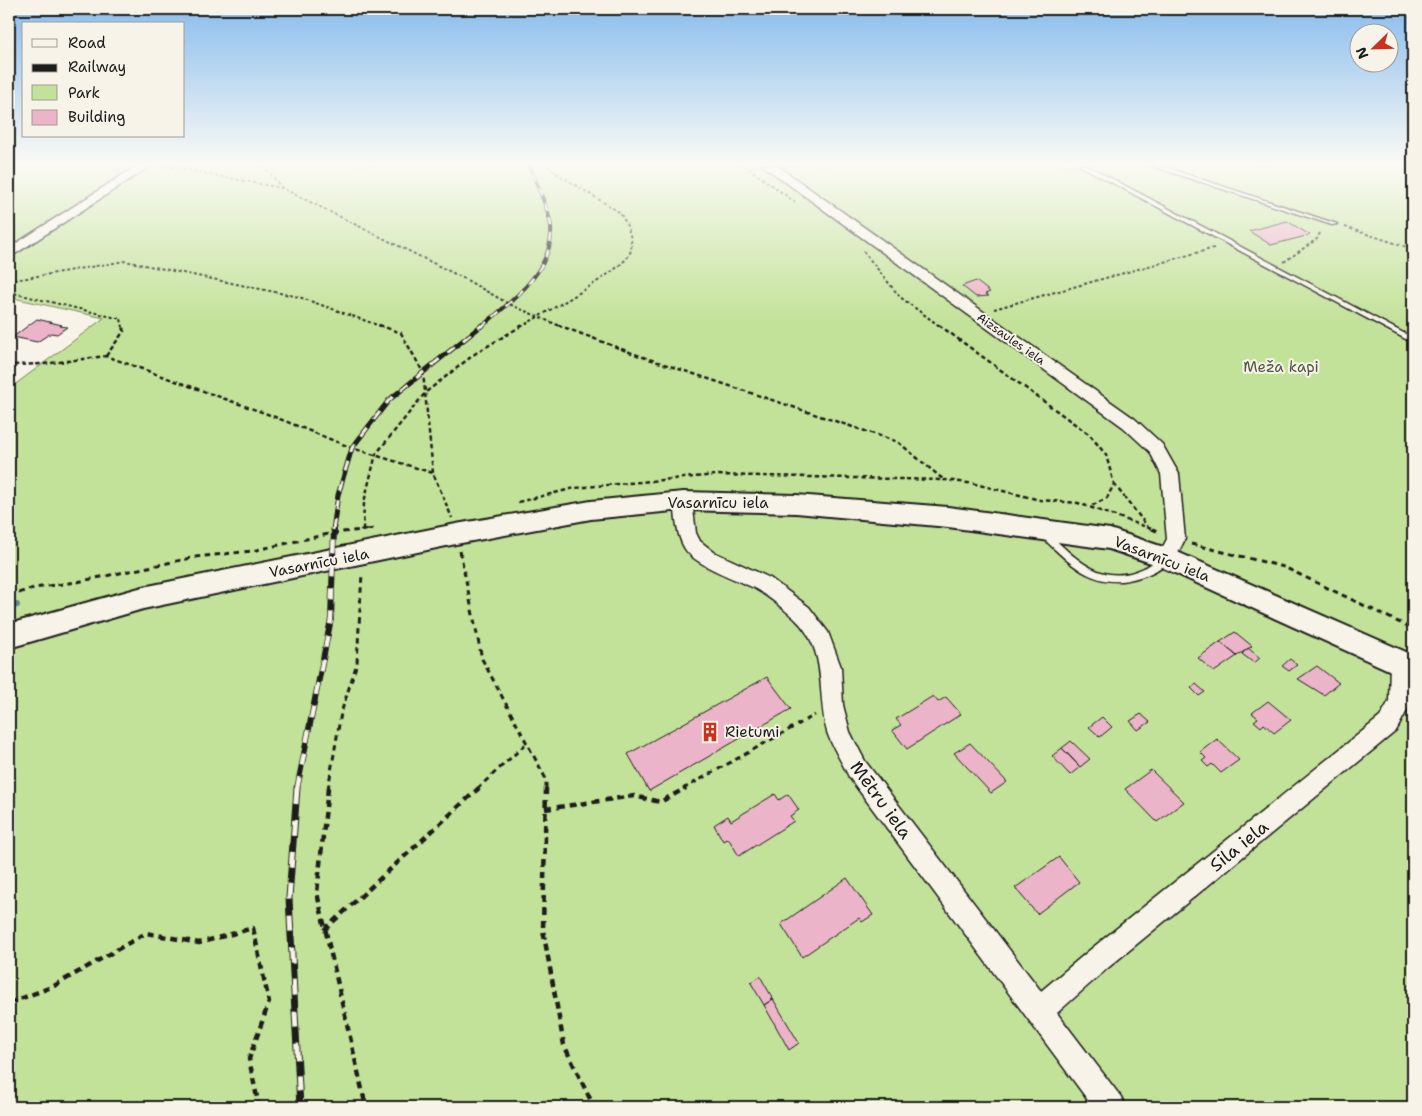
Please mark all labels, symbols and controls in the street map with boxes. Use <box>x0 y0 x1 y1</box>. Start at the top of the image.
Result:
legend <box>22 22 185 138</box>
north arrow <box>1350 22 1400 72</box>
text: Road <box>68 33 106 53</box>
text: N <box>1352 44 1372 62</box>
text: Railway <box>68 57 126 77</box>
text: Park <box>68 83 100 103</box>
text: Building <box>68 107 125 127</box>
street label: Aizsaules iela <box>974 310 1049 369</box>
park label: Meža kapi <box>1243 357 1319 377</box>
street label: Vasarnīcu iela <box>667 493 769 513</box>
street label: Vasarnīcu iela <box>1111 532 1213 587</box>
street label: Vasarnīcu iela <box>267 543 371 582</box>
building icon: Rietumi <box>699 721 721 743</box>
place label: Rietumi <box>725 722 780 742</box>
street label: Mētru iela <box>845 756 917 844</box>
street label: Sila iela <box>1205 815 1273 877</box>

